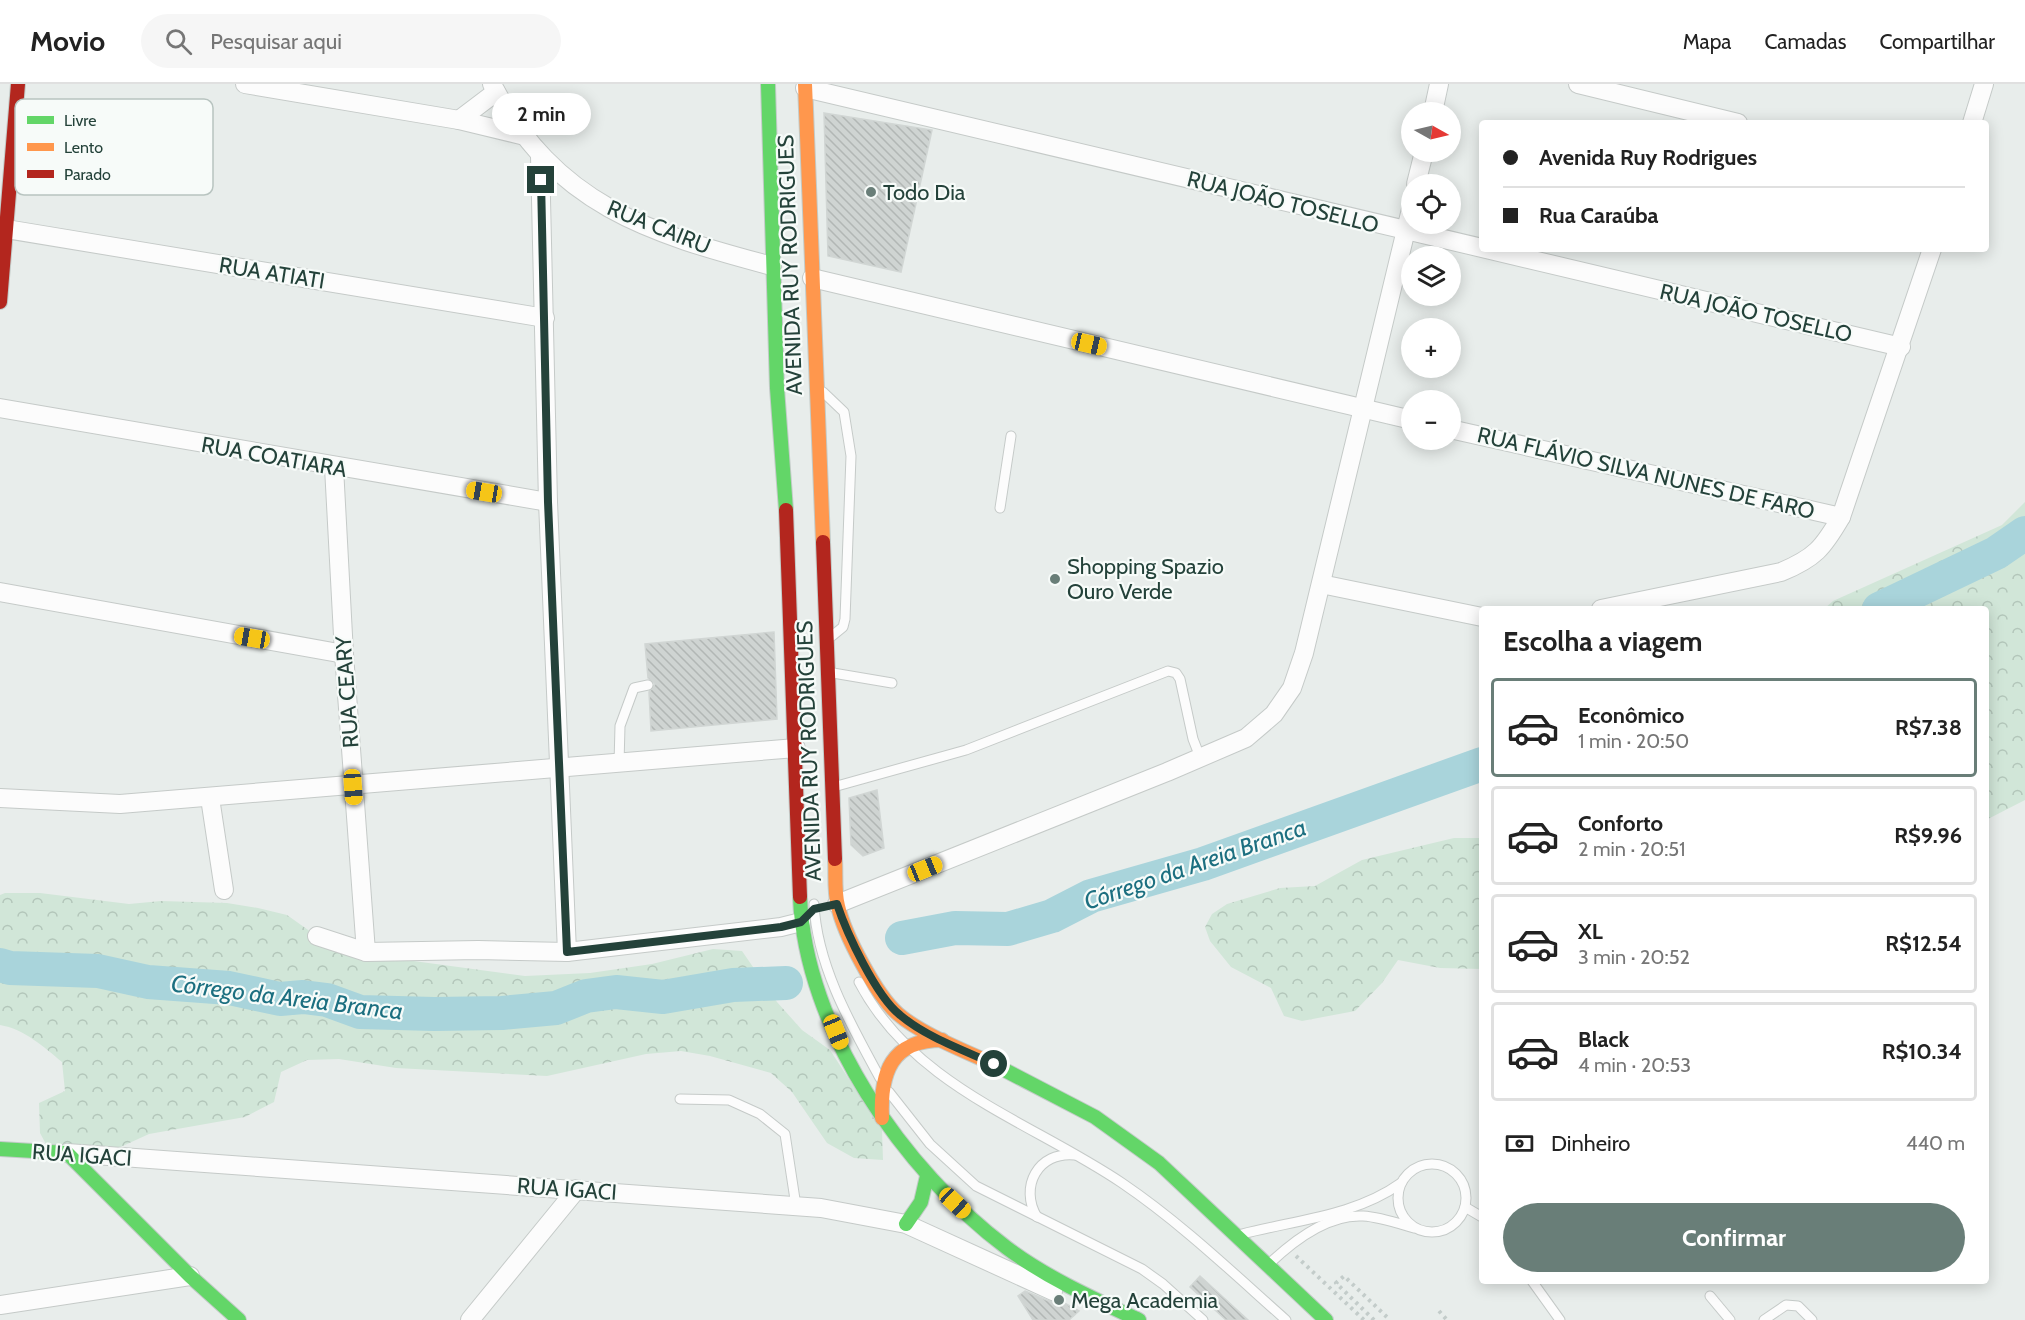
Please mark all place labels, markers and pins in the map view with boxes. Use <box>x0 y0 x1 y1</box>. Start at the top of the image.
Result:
place label: Todo Dia <box>883 179 966 206</box>
marker: Todo Dia <box>864 185 878 199</box>
place label: Shopping Spazio Ouro Verde <box>1067 553 1224 605</box>
marker: Shopping Spazio Ouro Verde <box>1048 572 1062 586</box>
place label: Mega Academia <box>1071 1287 1219 1314</box>
marker: Mega Academia <box>1052 1293 1066 1307</box>

